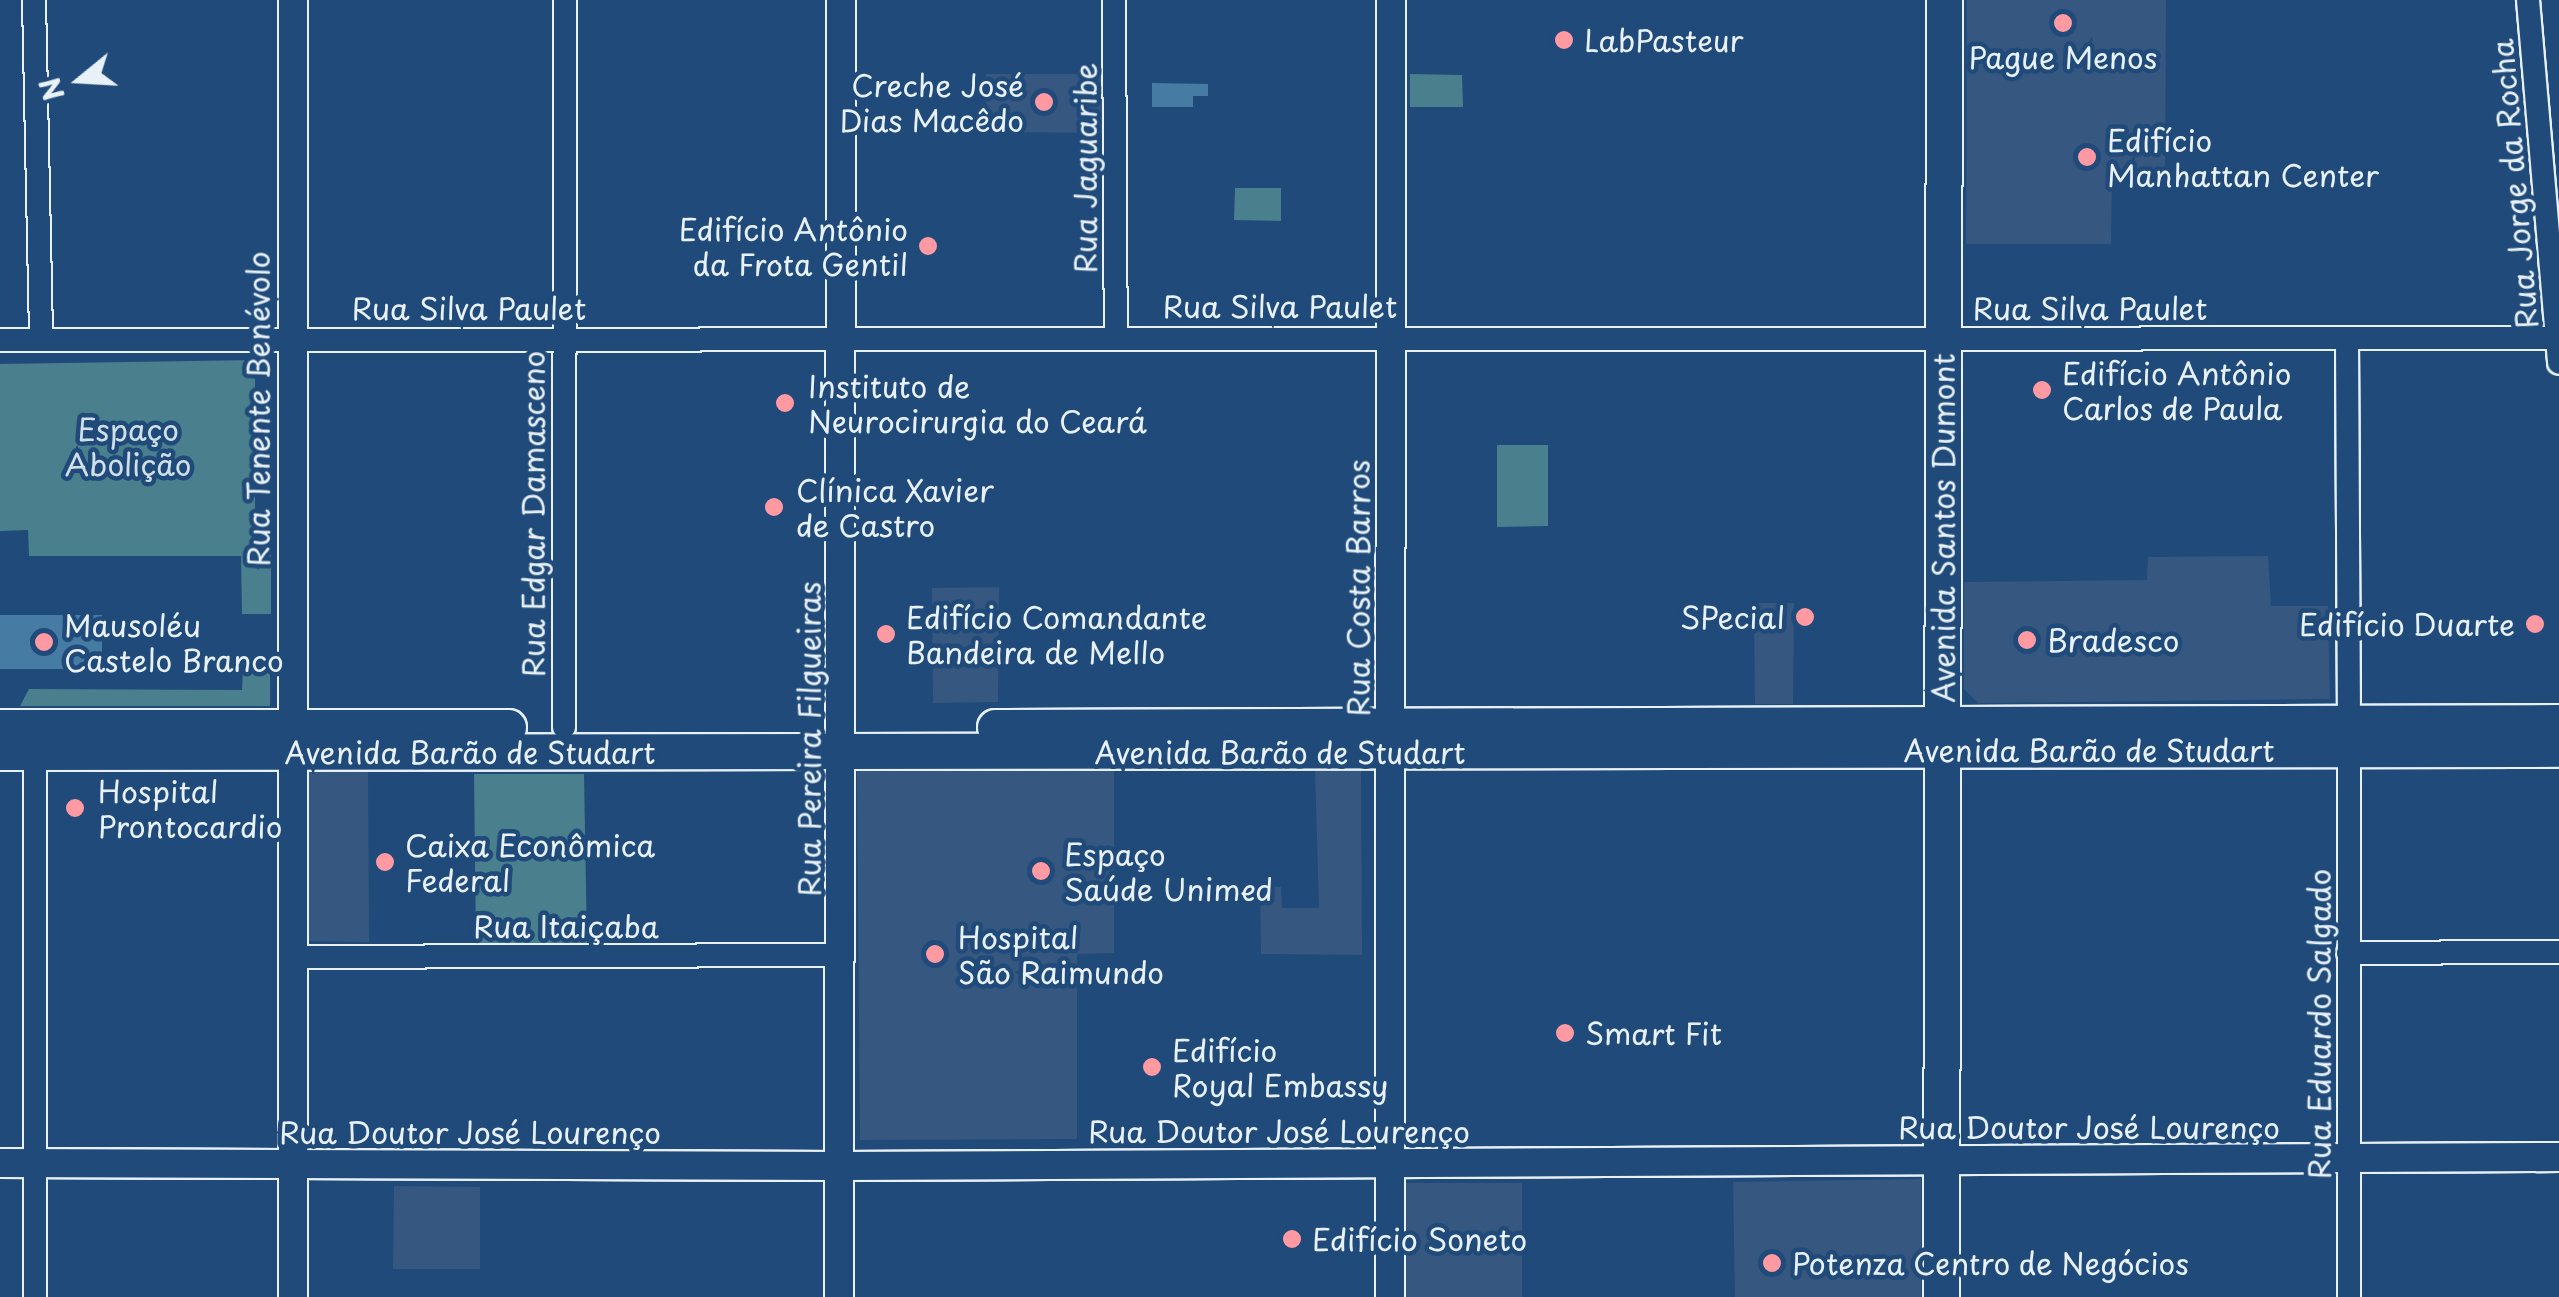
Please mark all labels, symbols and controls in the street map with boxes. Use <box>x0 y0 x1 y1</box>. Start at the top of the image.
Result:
marker: Pague Menos <box>2052 12 2074 34</box>
place label: LabPasteur <box>1584 22 1743 58</box>
marker: LabPasteur <box>1553 29 1575 51</box>
north arrow <box>30 30 130 130</box>
street label: Rua Jorge da Rocha <box>2483 38 2545 330</box>
place label: Pague Menos <box>1968 39 2158 75</box>
street label: Rua Jaguaribe <box>1067 62 1103 274</box>
place label: Creche José Dias Macêdo <box>840 67 1024 138</box>
text: N <box>27 72 75 107</box>
marker: Creche José Dias Macêdo <box>1033 91 1055 113</box>
place label: Edifício Manhattan Center <box>2107 122 2379 192</box>
marker: Edifício Manhattan Center <box>2076 146 2098 168</box>
place label: Edifício Antônio da Frota Gentil <box>679 211 908 282</box>
marker: Edifício Antônio da Frota Gentil <box>917 235 939 257</box>
street label: Rua Tenente Benévolo <box>240 251 276 567</box>
street label: Rua Silva Paulet <box>1161 288 1399 324</box>
street label: Rua Silva Paulet <box>350 290 588 326</box>
street label: Rua Silva Paulet <box>1971 290 2209 326</box>
street label: Rua Edgar Damasceno <box>515 349 551 679</box>
street label: Avenida Santos Dumont <box>1925 354 1961 702</box>
place label: Edifício Antônio Carlos de Paula <box>2062 355 2291 426</box>
place label: Instituto de Neurocirurgia do Ceará <box>808 368 1148 438</box>
marker: Edifício Antônio Carlos de Paula <box>2031 379 2053 401</box>
marker: Instituto de Neurocirurgia do Ceará <box>772 390 798 416</box>
park label: Espaço Abolição <box>65 411 191 482</box>
street label: Rua Costa Barros <box>1340 460 1376 716</box>
place label: Clínica Xavier de Castro <box>796 472 995 542</box>
marker: Clínica Xavier de Castro <box>761 494 787 520</box>
street label: Rua Pereira Filgueiras <box>791 581 827 897</box>
place label: Edifício Comandante Bandeira de Mello <box>906 599 1207 670</box>
place label: SPecial <box>1680 599 1785 635</box>
marker: SPecial <box>1794 606 1816 628</box>
place label: Edifício Duarte <box>2298 606 2515 642</box>
place label: Mausoléu Castelo Branco <box>64 607 284 678</box>
marker: Edifício Duarte <box>2524 613 2546 635</box>
place label: Bradesco <box>2047 622 2179 658</box>
marker: Edifício Comandante Bandeira de Mello <box>875 623 897 645</box>
marker: Bradesco <box>2016 629 2038 651</box>
marker: Mausoléu Castelo Branco <box>33 631 55 653</box>
street label: Avenida Barão de Studart <box>1902 732 2276 768</box>
street label: Avenida Barão de Studart <box>283 734 657 770</box>
street label: Avenida Barão de Studart <box>1093 734 1467 770</box>
place label: Hospital Prontocardio <box>98 773 282 844</box>
marker: Hospital Prontocardio <box>62 795 88 821</box>
place label: Caixa Econômica Federal <box>405 827 656 898</box>
place label: Espaço Saúde Unimed <box>1064 836 1275 906</box>
marker: Caixa Econômica Federal <box>374 851 396 873</box>
marker: Espaço Saúde Unimed <box>1028 858 1054 884</box>
street label: Rua Eduardo Salgado <box>2301 868 2337 1180</box>
street label: Rua Itaiçaba <box>472 908 660 944</box>
place label: Hospital São Raimundo <box>958 919 1165 990</box>
marker: Hospital São Raimundo <box>922 941 948 967</box>
place label: Smart Fit <box>1585 1015 1722 1051</box>
marker: Smart Fit <box>1554 1022 1576 1044</box>
place label: Edifício Royal Embassy <box>1172 1032 1388 1102</box>
marker: Edifício Royal Embassy <box>1141 1056 1163 1078</box>
street label: Rua Doutor José Lourenço <box>1898 1109 2280 1145</box>
street label: Rua Doutor José Lourenço <box>1088 1113 1470 1149</box>
street label: Rua Doutor José Lourenço <box>279 1114 661 1150</box>
place label: Edifício Soneto <box>1312 1221 1527 1257</box>
marker: Edifício Soneto <box>1281 1228 1303 1250</box>
place label: Potenza Centro de Negócios <box>1792 1245 2195 1281</box>
marker: Potenza Centro de Negócios <box>1761 1252 1783 1274</box>

